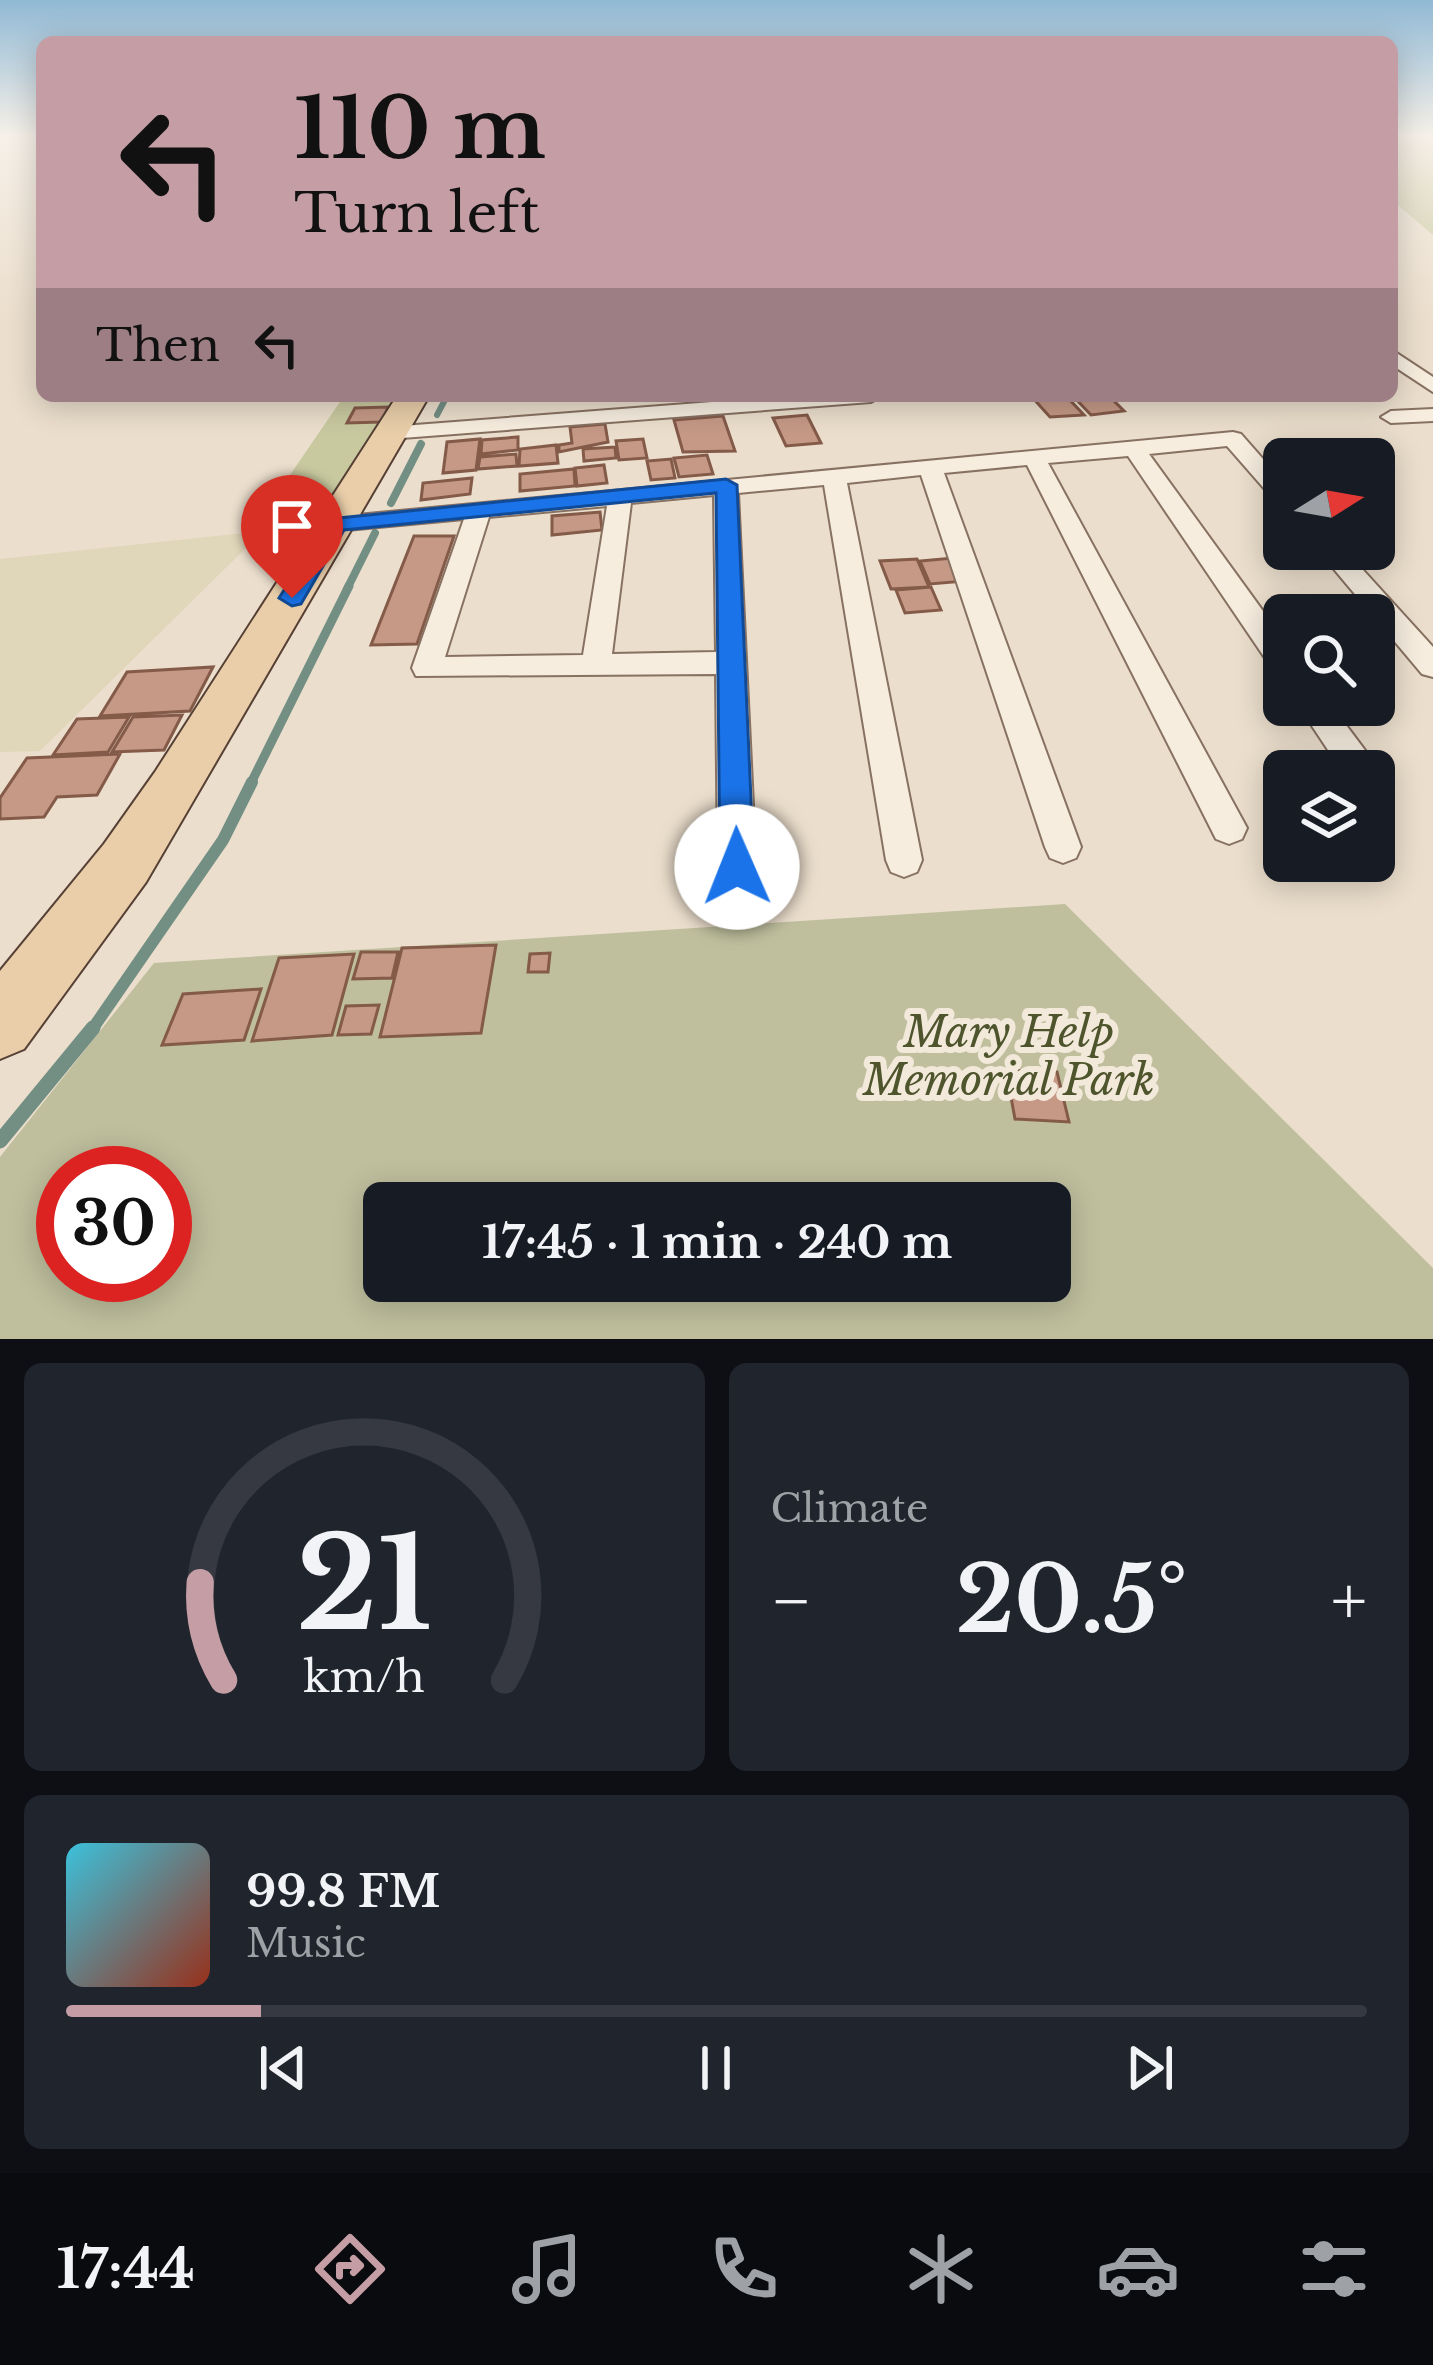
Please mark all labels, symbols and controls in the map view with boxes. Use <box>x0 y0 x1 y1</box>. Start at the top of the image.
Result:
text: 110 m <box>294 77 546 181</box>
icon: left <box>96 84 252 240</box>
text: Turn left <box>294 180 540 247</box>
icon: left <box>244 312 310 378</box>
text: Then <box>96 317 220 373</box>
north arrow <box>1263 438 1395 570</box>
map controls <box>1263 438 1395 882</box>
pin <box>241 475 343 598</box>
icon: arrive <box>259 493 325 559</box>
button: search <box>1263 594 1395 726</box>
button: layers <box>1263 750 1395 882</box>
position arrow <box>674 804 800 930</box>
park label: Mary Help Memorial Park <box>861 1006 1155 1106</box>
speed limit sign: 30 <box>36 1146 192 1302</box>
text: 17:45 · 1 min · 240 m <box>482 1214 952 1270</box>
text: Climate <box>771 1484 928 1533</box>
text: 21 <box>296 1508 432 1663</box>
text: 20.5° <box>956 1545 1187 1656</box>
text: − <box>771 1560 812 1642</box>
text: + <box>1331 1560 1367 1642</box>
text: km/h <box>303 1650 425 1704</box>
text: 99.8 FM <box>246 1863 440 1919</box>
text: Music <box>246 1919 366 1968</box>
icon: previous <box>250 2035 316 2101</box>
icon: pause <box>683 2035 749 2101</box>
icon: next <box>1117 2035 1183 2101</box>
icon: directions <box>308 2227 392 2311</box>
icon: music <box>505 2227 589 2311</box>
icon: phone <box>702 2227 786 2311</box>
icon: climate <box>899 2227 983 2311</box>
icon: car <box>1096 2227 1180 2311</box>
icon: filters <box>1292 2227 1376 2311</box>
text: 17:44 <box>56 2236 195 2303</box>

